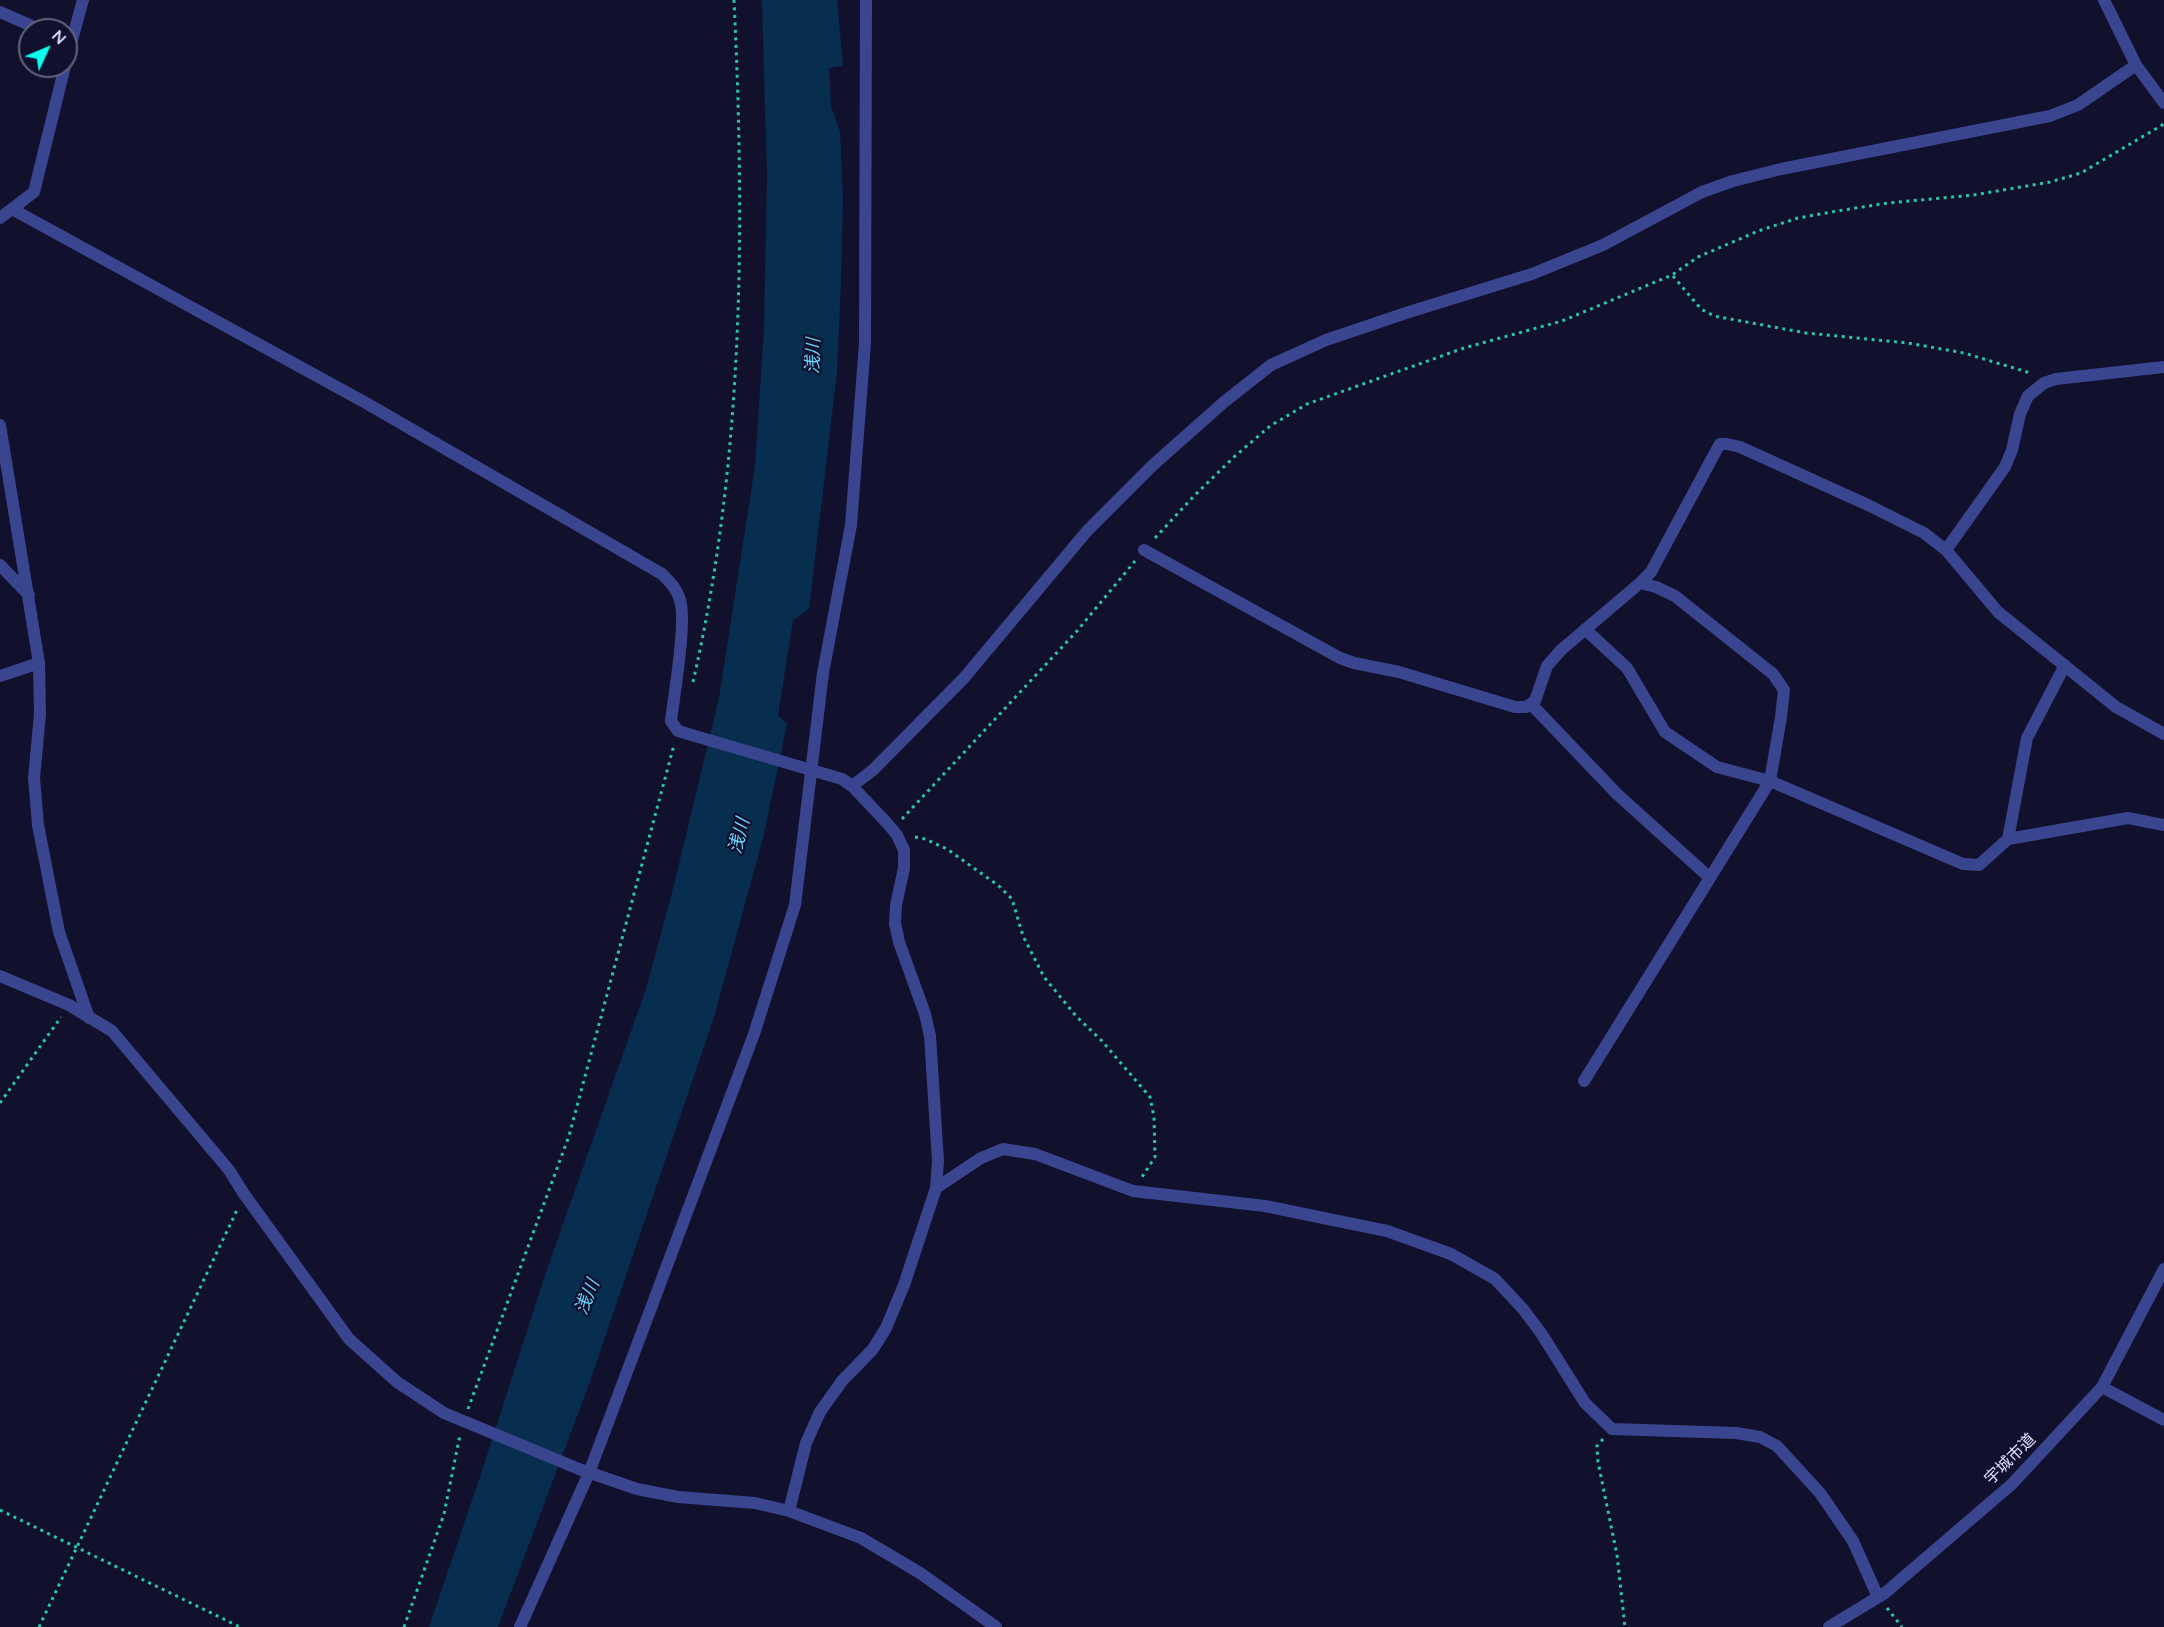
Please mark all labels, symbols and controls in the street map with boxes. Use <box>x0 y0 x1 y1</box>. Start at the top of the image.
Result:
north arrow <box>18 18 78 78</box>
text: N <box>49 25 71 48</box>
water label: 浅川 <box>802 338 824 374</box>
water label: 浅川 <box>724 816 754 856</box>
water label: 浅川 <box>570 1276 604 1318</box>
street label: 宇城市道 <box>1981 1430 2039 1488</box>

